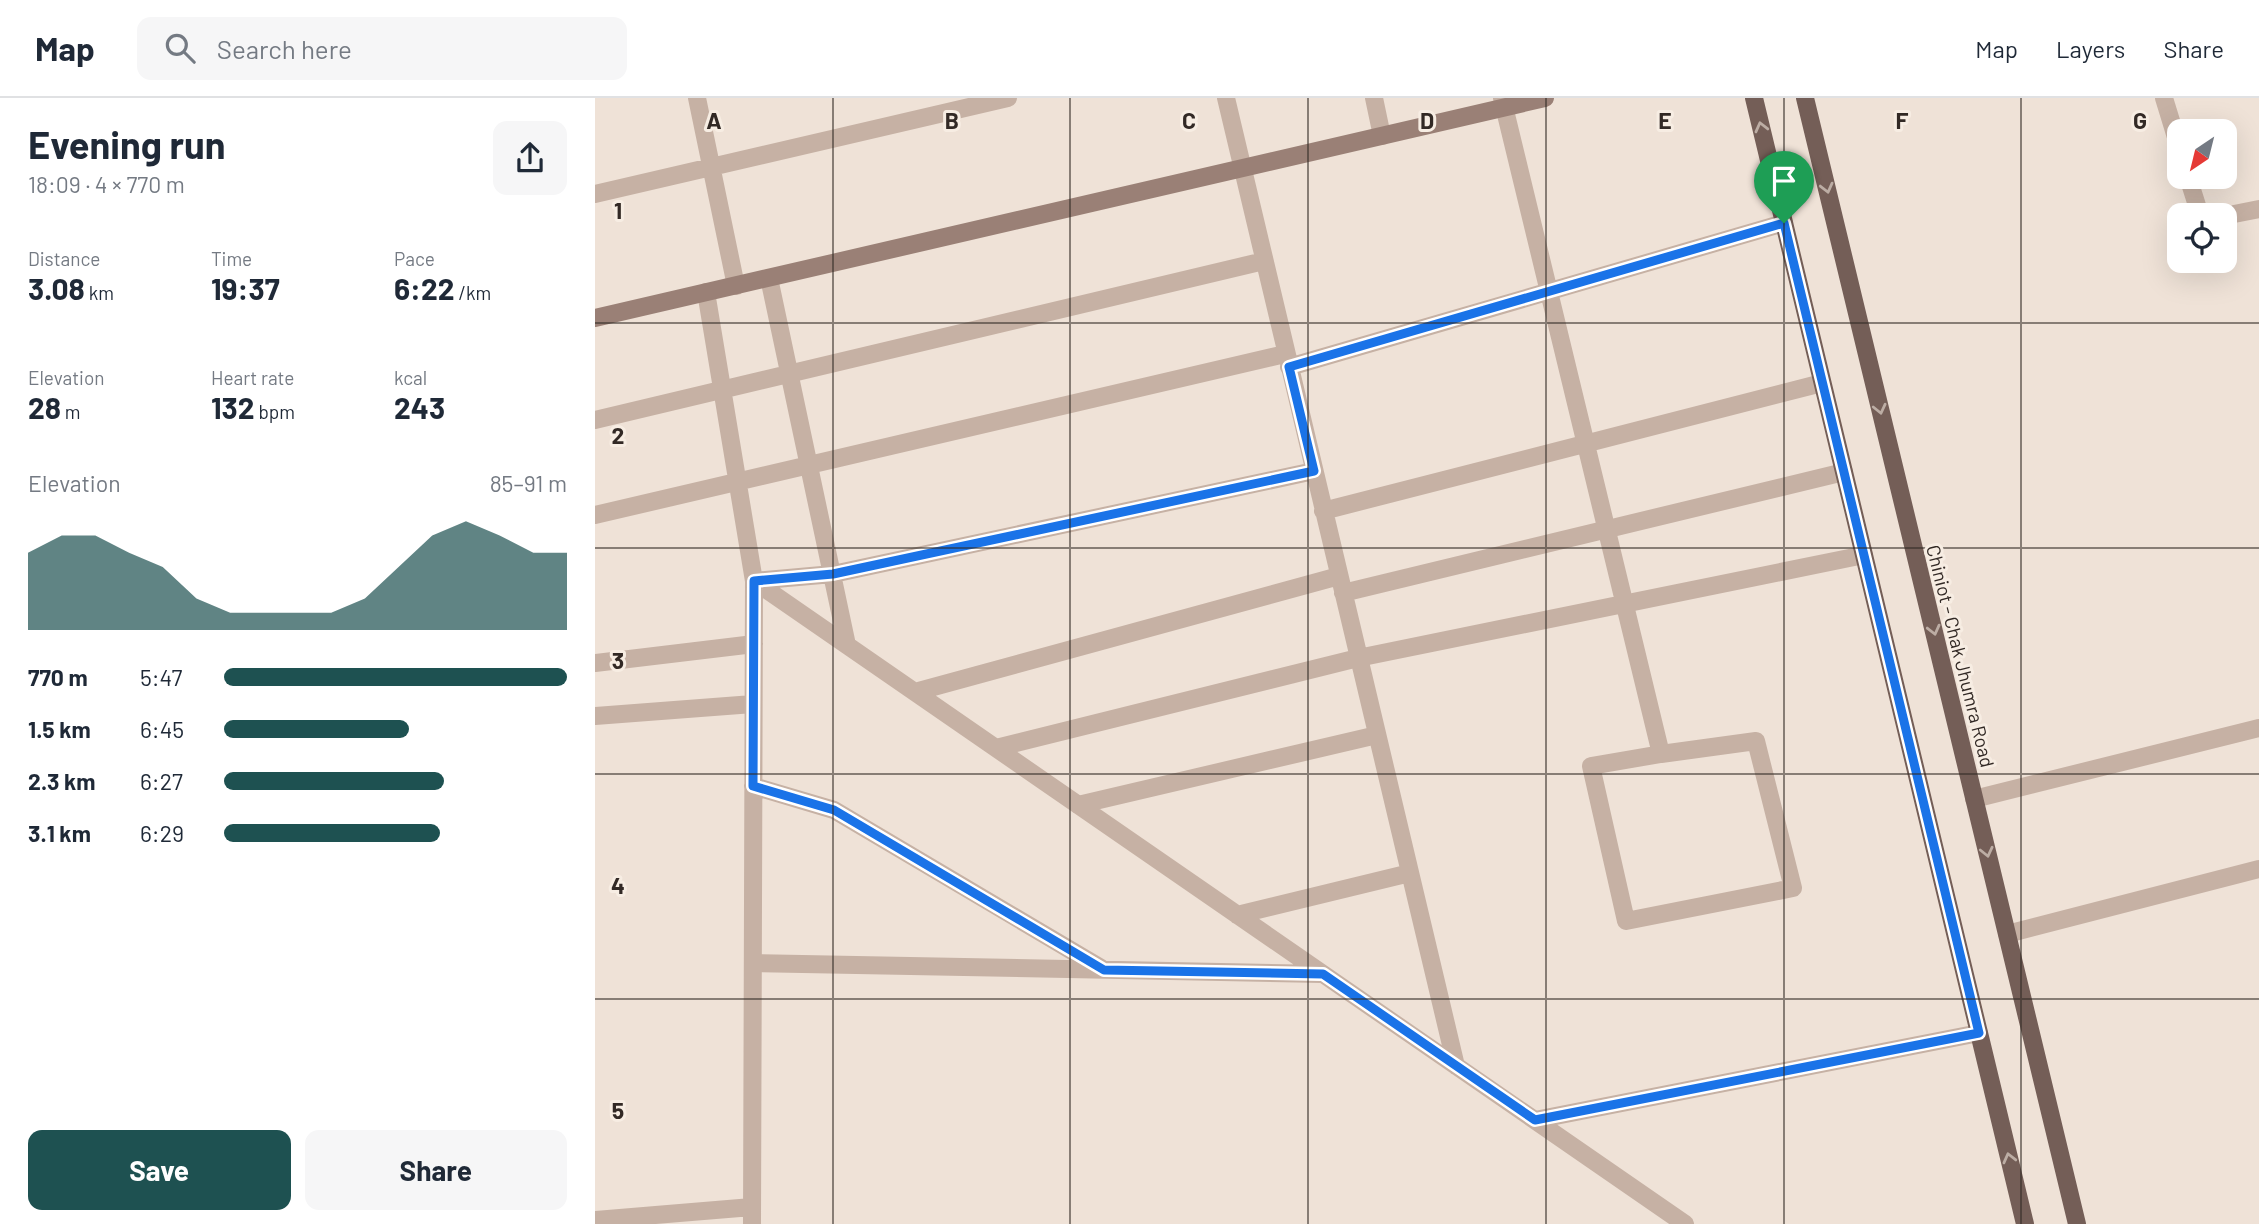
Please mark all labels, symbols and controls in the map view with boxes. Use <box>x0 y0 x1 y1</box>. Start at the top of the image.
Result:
search box <box>137 17 627 80</box>
text: Map <box>35 28 95 68</box>
icon: search <box>161 29 199 67</box>
text: Search here <box>217 33 352 64</box>
text: Map <box>1975 34 2018 63</box>
text: Layers <box>2056 34 2125 63</box>
text: Share <box>2163 34 2224 63</box>
text: A <box>706 106 722 134</box>
text: B <box>945 106 959 134</box>
text: C <box>1182 106 1196 134</box>
text: D <box>1420 106 1434 134</box>
text: E <box>1658 106 1672 134</box>
text: F <box>1896 106 1909 134</box>
text: G <box>2133 106 2147 134</box>
north arrow <box>2167 119 2237 189</box>
map controls <box>2167 119 2237 273</box>
text: Evening run <box>28 121 226 167</box>
button: share <box>493 121 567 195</box>
one-way arrow <box>1754 121 1769 133</box>
pin <box>1754 151 1814 223</box>
icon: arrive <box>1765 162 1803 200</box>
text: 18:09 · 4 × 770 m <box>28 170 185 198</box>
one-way arrow <box>1819 182 1833 194</box>
text: 1 <box>614 196 622 224</box>
button: locate <box>2167 203 2237 273</box>
text: Distance <box>28 247 100 270</box>
text: Time <box>211 247 252 270</box>
text: Pace <box>394 247 435 270</box>
text: 3.08 <box>28 270 85 306</box>
text: 19:37 <box>211 270 280 306</box>
text: 6:22 <box>394 270 455 306</box>
text: km <box>85 281 114 304</box>
text: /km <box>455 281 491 304</box>
text: Elevation <box>28 366 105 389</box>
text: Heart rate <box>211 366 294 389</box>
text: kcal <box>394 366 427 389</box>
text: 28 <box>28 389 61 425</box>
text: 132 <box>211 389 255 425</box>
text: 243 <box>394 389 445 425</box>
text: m <box>61 400 81 423</box>
text: bpm <box>255 400 295 423</box>
one-way arrow <box>1872 403 1886 415</box>
text: 2 <box>612 421 624 449</box>
text: Elevation <box>28 469 121 497</box>
text: 85–91 m <box>490 469 567 497</box>
street label: Chiniot - Chak Jhumra Road <box>1922 542 2000 770</box>
one-way arrow <box>1926 624 1940 636</box>
text: 3 <box>612 646 624 674</box>
text: 770 m <box>28 663 88 691</box>
text: 5:47 <box>140 663 182 691</box>
text: 1.5 km <box>28 715 91 743</box>
text: 6:45 <box>140 715 184 743</box>
text: 2.3 km <box>28 767 96 795</box>
text: 6:27 <box>140 767 183 795</box>
text: 3.1 km <box>28 819 91 847</box>
text: 6:29 <box>140 819 184 847</box>
one-way arrow <box>1979 846 1993 858</box>
text: 4 <box>611 871 625 899</box>
text: 5 <box>612 1096 624 1124</box>
button: Save <box>28 1130 291 1210</box>
button: Share <box>305 1130 567 1210</box>
one-way arrow <box>2002 1152 2017 1164</box>

